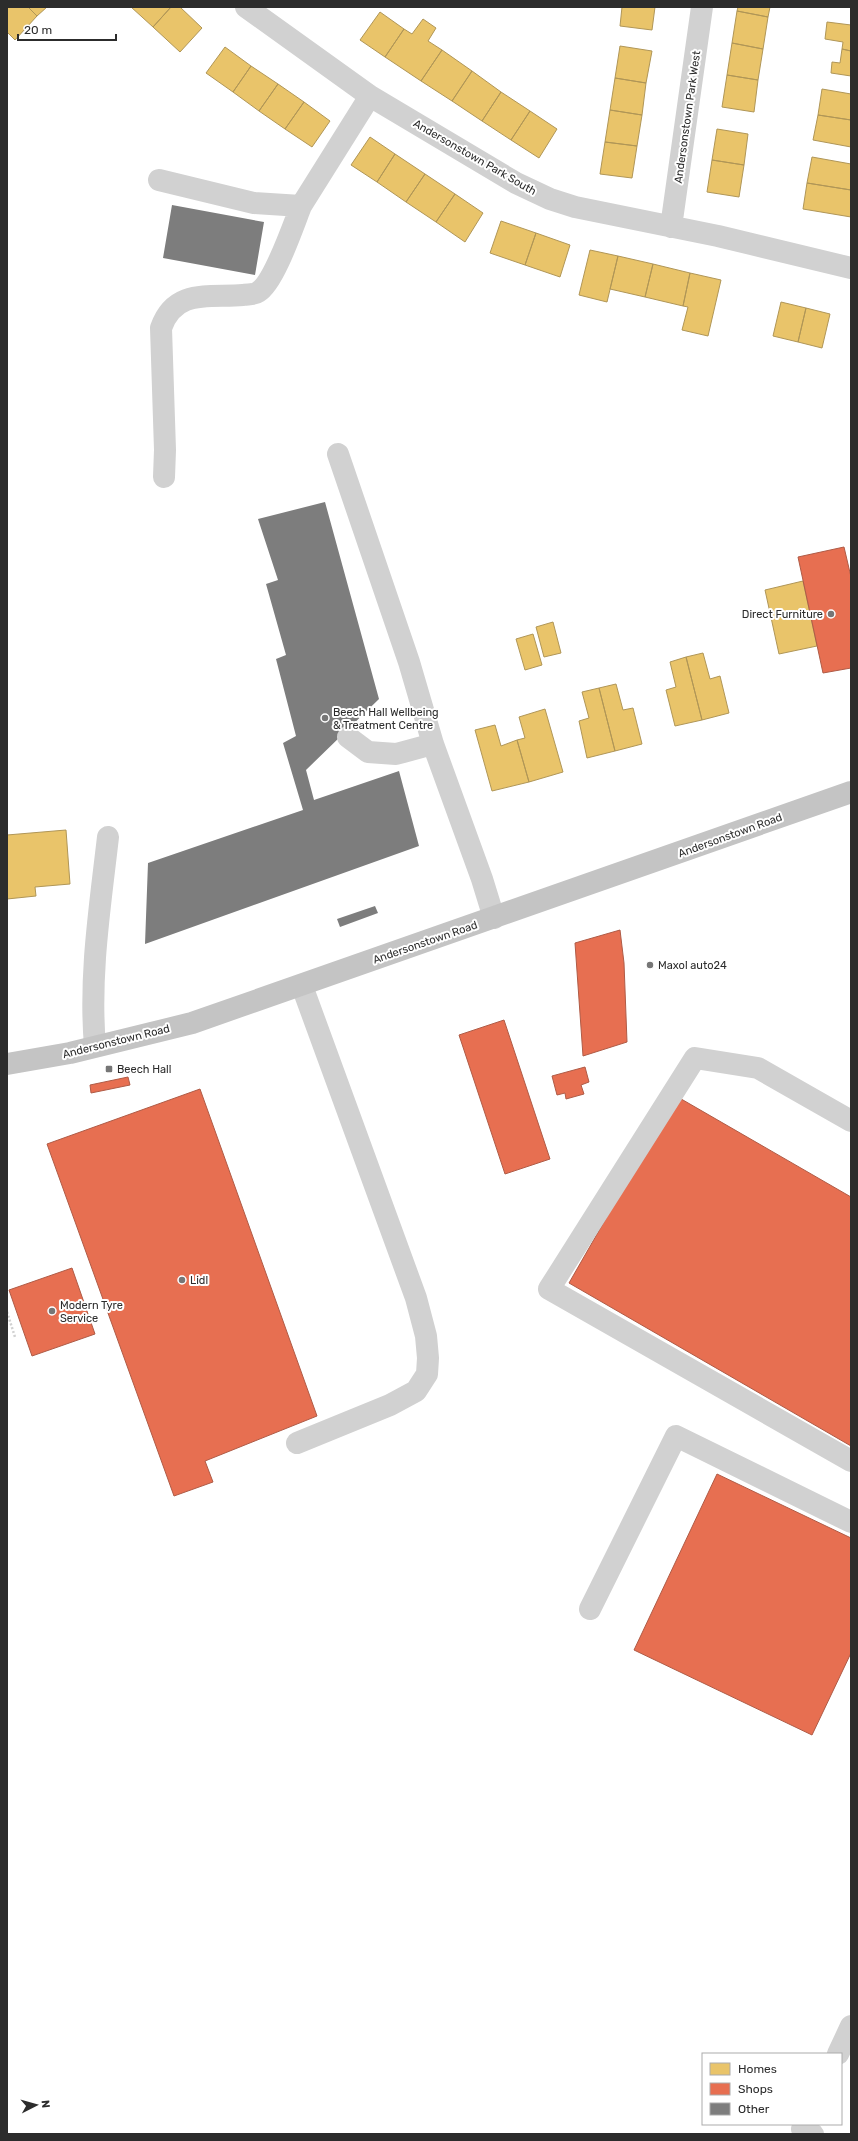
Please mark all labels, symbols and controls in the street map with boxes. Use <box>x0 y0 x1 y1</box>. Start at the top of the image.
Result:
scale bar <box>18 16 116 42</box>
text: 20 m <box>24 23 52 37</box>
street label: Andersonstown Park West <box>672 49 703 184</box>
street label: Andersonstown Park South <box>411 117 539 198</box>
place label: Direct Furniture <box>742 608 823 621</box>
marker: Direct Furniture <box>826 609 836 619</box>
place label: Beech Hall Wellbeing & Treatment Centre <box>333 706 439 732</box>
marker: Beech Hall Wellbeing & Treatment Centre <box>320 713 330 723</box>
street label: Andersonstown Road <box>676 811 784 860</box>
street label: Andersonstown Road <box>371 918 479 966</box>
place label: Maxol auto24 <box>658 959 727 972</box>
marker: Maxol auto24 <box>645 960 655 970</box>
street label: Andersonstown Road <box>61 1022 171 1061</box>
place label: Beech Hall <box>117 1063 171 1076</box>
marker: Beech Hall <box>104 1064 114 1074</box>
place label: Lidl <box>190 1274 208 1287</box>
marker: Lidl <box>177 1275 187 1285</box>
place label: Modern Tyre Service <box>60 1299 123 1325</box>
marker: Modern Tyre Service <box>47 1306 57 1316</box>
legend <box>702 2053 842 2125</box>
text: Homes <box>738 2062 777 2076</box>
text: Shops <box>738 2082 773 2096</box>
north arrow <box>16 2085 56 2125</box>
text: N <box>39 2099 52 2109</box>
text: Other <box>738 2102 770 2116</box>

